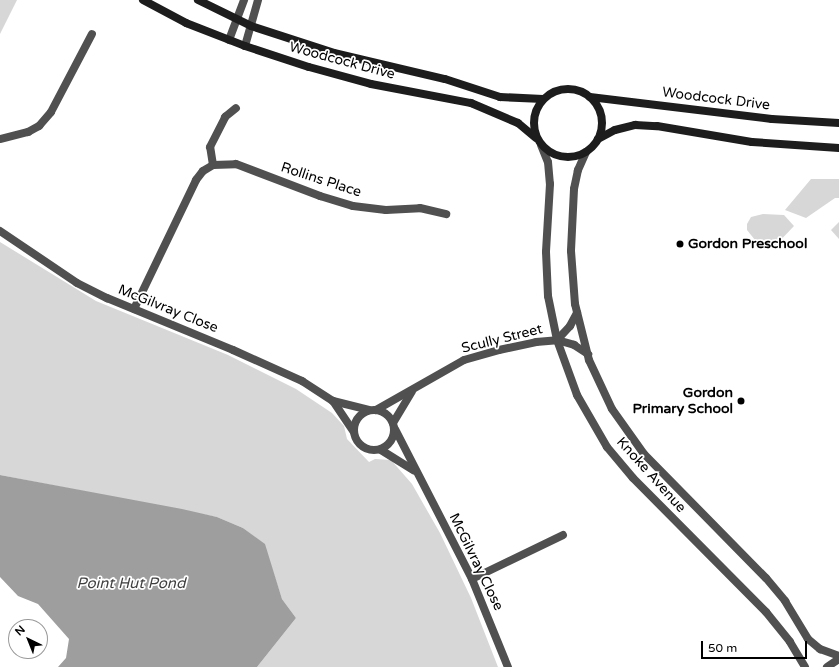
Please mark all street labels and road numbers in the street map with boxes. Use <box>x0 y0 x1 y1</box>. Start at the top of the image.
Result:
street label: Woodcock Drive <box>287 39 397 83</box>
street label: Woodcock Drive <box>661 84 771 114</box>
street label: Rollins Place <box>279 159 363 201</box>
street label: McGilvray Close <box>116 281 220 337</box>
street label: Scully Street <box>460 321 544 357</box>
street label: Knoke Avenue <box>613 434 689 516</box>
street label: McGilvray Close <box>445 511 507 613</box>

